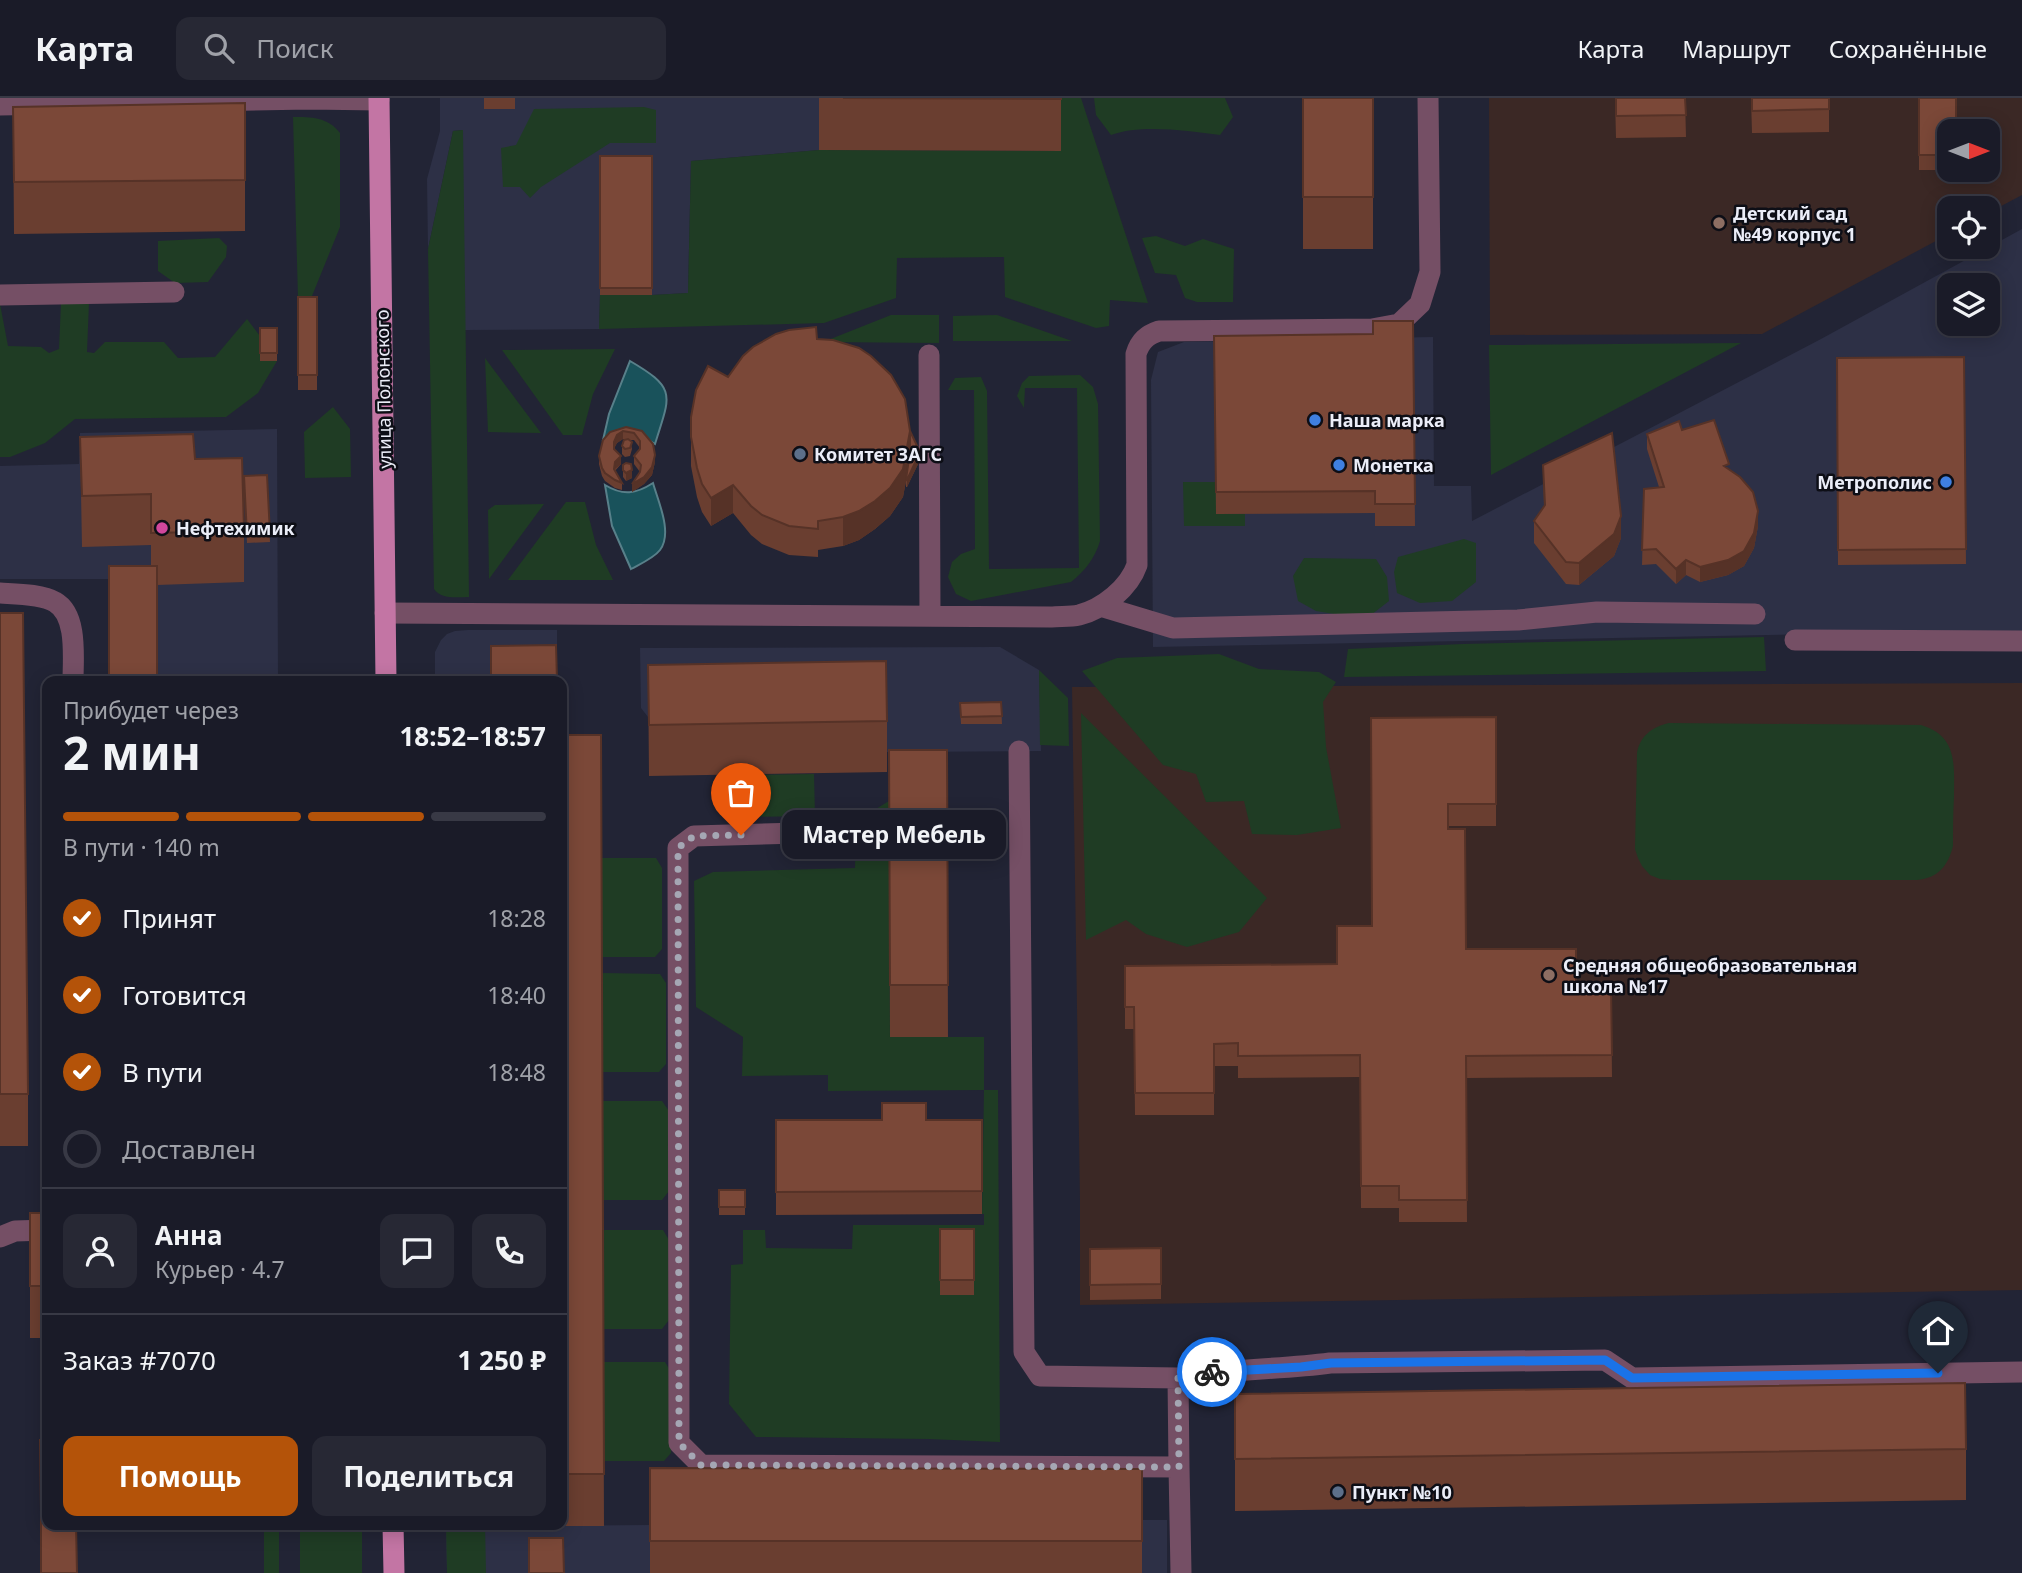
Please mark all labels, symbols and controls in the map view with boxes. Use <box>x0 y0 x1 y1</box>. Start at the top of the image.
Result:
search box <box>176 17 666 80</box>
text: Карта <box>35 26 134 71</box>
icon: search <box>200 29 238 67</box>
text: Поиск <box>256 30 333 66</box>
text: Карта <box>1577 32 1644 65</box>
text: Маршрут <box>1682 32 1791 65</box>
text: Сохранённые <box>1829 32 1987 65</box>
north arrow <box>1937 119 2000 182</box>
map controls <box>1937 119 2000 336</box>
button: locate <box>1937 196 2000 259</box>
place label: Детский сад №49 корпус 1 <box>1733 201 1856 246</box>
marker: Детский сад №49 корпус 1 <box>1711 215 1727 231</box>
button: layers <box>1937 273 2000 336</box>
street label: улица Полонского <box>370 309 396 469</box>
place label: Наша марка <box>1329 408 1445 432</box>
marker: Наша марка <box>1307 412 1323 428</box>
place label: Комитет ЗАГС <box>814 442 942 466</box>
marker: Комитет ЗАГС <box>792 446 808 462</box>
place label: Монетка <box>1353 453 1434 477</box>
marker: Монетка <box>1331 457 1347 473</box>
place label: Метрополис <box>1817 470 1932 494</box>
marker: Метрополис <box>1938 474 1954 490</box>
place label: Нефтехимик <box>176 516 295 540</box>
marker: Нефтехимик <box>154 520 170 536</box>
text: Прибудет через <box>63 694 239 726</box>
text: 18:52–18:57 <box>399 718 546 754</box>
text: 2 мин <box>63 721 201 783</box>
pin <box>711 763 771 835</box>
icon: bag <box>722 774 760 812</box>
callout: Мастер Мебель <box>783 810 1007 860</box>
text: Мастер Мебель <box>802 818 986 850</box>
text: В пути · 140 m <box>63 831 220 863</box>
icon: check <box>63 899 101 937</box>
text: Принят <box>122 900 216 936</box>
text: 18:28 <box>487 902 546 934</box>
place label: Средняя общеобразовательная школа №17 <box>1563 953 1857 998</box>
marker: Средняя общеобразовательная школа №17 <box>1541 967 1557 983</box>
icon: check <box>63 976 101 1014</box>
text: Готовится <box>122 977 247 1013</box>
text: 18:40 <box>487 979 546 1011</box>
icon: check <box>63 1053 101 1091</box>
text: В пути <box>122 1054 203 1090</box>
text: 18:48 <box>487 1056 546 1088</box>
text: Доставлен <box>122 1131 256 1167</box>
button: person <box>63 1214 137 1288</box>
button: chat <box>380 1214 454 1288</box>
button: phone <box>472 1214 546 1288</box>
text: Анна <box>155 1217 223 1253</box>
text: Курьер · 4.7 <box>155 1253 285 1285</box>
pin <box>1908 1301 1968 1373</box>
icon: home <box>1919 1312 1957 1350</box>
courier <box>1177 1337 1247 1407</box>
text: Заказ #7070 <box>63 1342 216 1378</box>
text: 1 250 ₽ <box>457 1342 546 1378</box>
icon: bike <box>1193 1353 1231 1391</box>
button: Помощь <box>63 1436 298 1516</box>
button: Поделиться <box>312 1436 546 1516</box>
place label: Пункт №10 <box>1352 1480 1452 1504</box>
marker: Пункт №10 <box>1330 1484 1346 1500</box>

